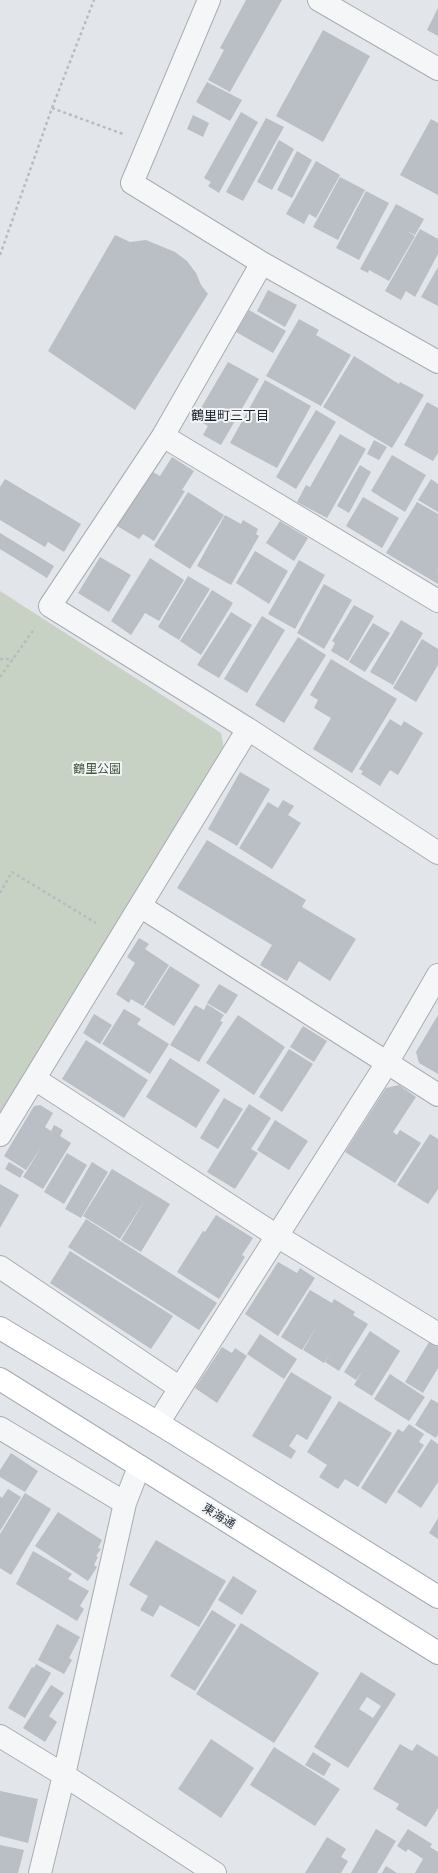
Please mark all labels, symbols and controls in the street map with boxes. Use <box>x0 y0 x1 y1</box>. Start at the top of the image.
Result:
district label: 鶴里町三丁目 <box>191 408 269 424</box>
park label: 鶴里公園 <box>73 762 121 776</box>
street label: 東海通 <box>200 1500 238 1532</box>

